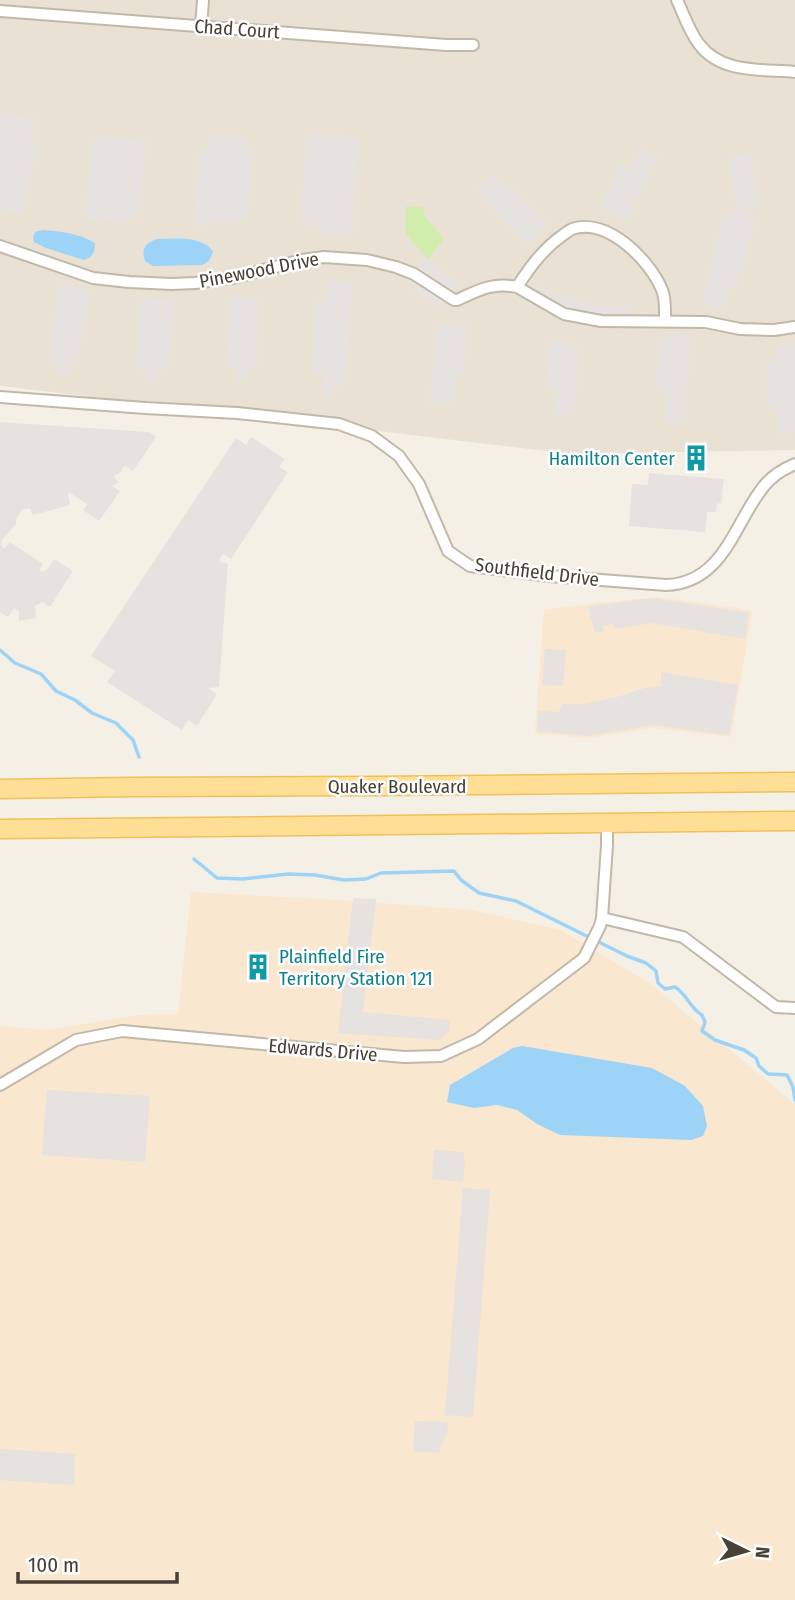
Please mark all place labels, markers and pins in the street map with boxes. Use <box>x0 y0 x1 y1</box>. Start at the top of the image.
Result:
building icon: Hamilton Center <box>681 443 711 473</box>
place label: Hamilton Center <box>549 447 675 470</box>
place label: Plainfield Fire Territory Station 121 <box>279 945 433 990</box>
building icon: Plainfield Fire Territory Station 121 <box>243 952 273 982</box>

